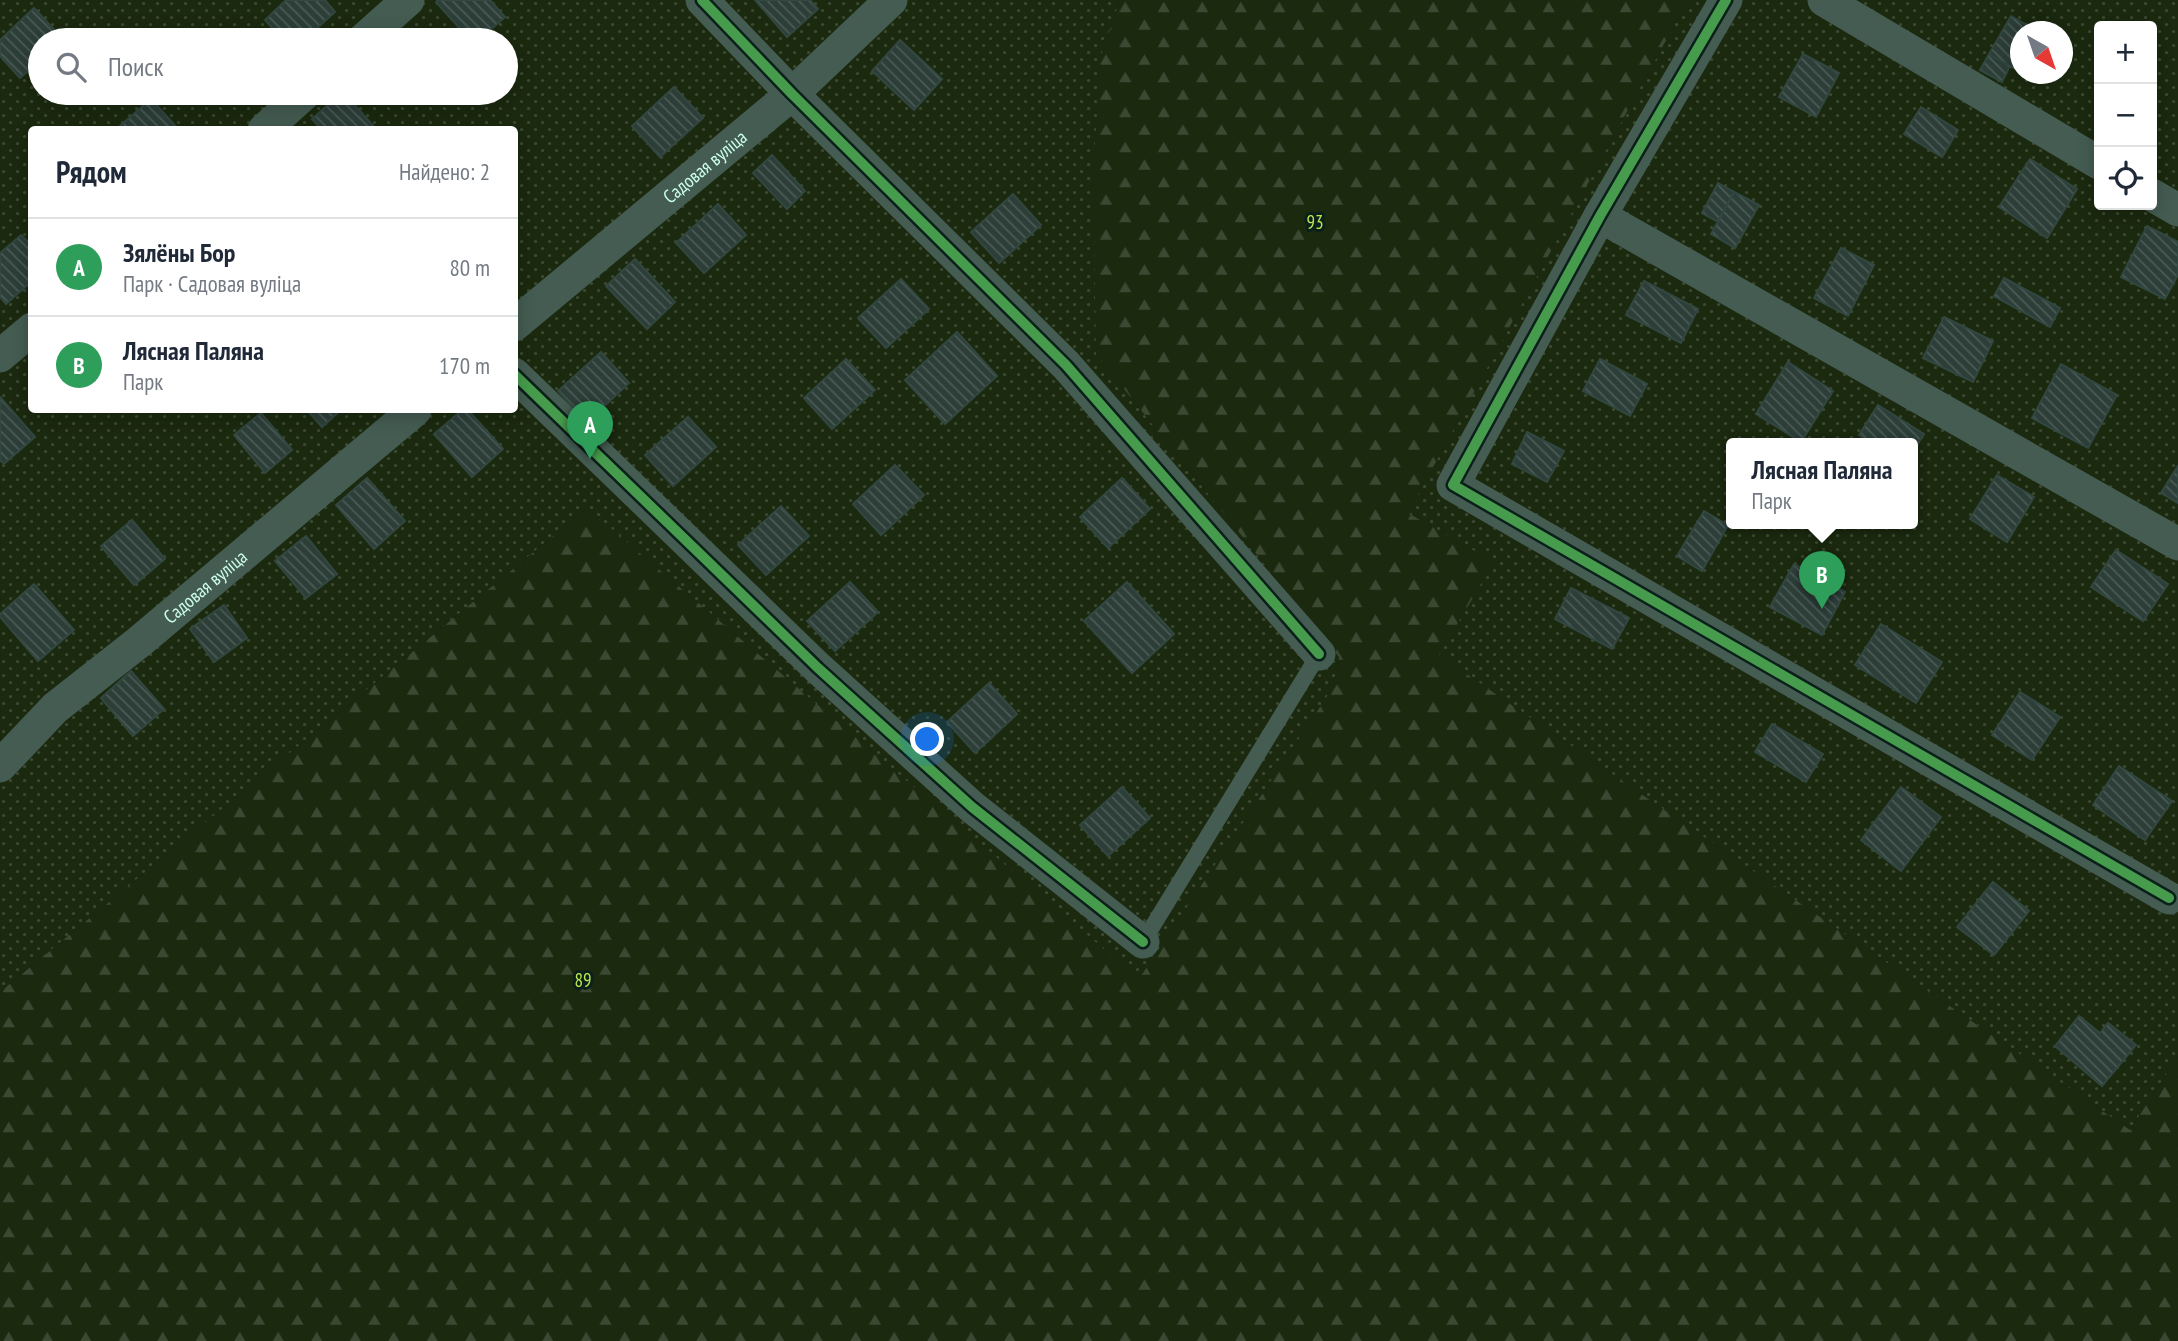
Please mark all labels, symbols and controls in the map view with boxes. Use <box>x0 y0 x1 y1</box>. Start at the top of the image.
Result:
north arrow <box>2010 21 2073 84</box>
map controls <box>2094 21 2157 210</box>
button: + <box>2094 21 2157 84</box>
search box <box>28 28 518 105</box>
icon: search <box>52 48 90 86</box>
text: Поиск <box>108 50 164 83</box>
button: − <box>2094 84 2157 147</box>
street label: Садовая вуліца <box>658 125 752 208</box>
button: locate <box>2094 147 2157 210</box>
text: Рядом <box>56 152 127 191</box>
text: Найдено: 2 <box>399 157 490 186</box>
park label: 93 <box>1306 210 1324 234</box>
text: Зялёны Бор <box>123 236 235 269</box>
text: A <box>73 253 85 282</box>
text: 80 m <box>449 253 490 282</box>
text: Парк · Садовая вуліца <box>123 269 301 298</box>
text: Лясная Паляна <box>123 334 264 367</box>
text: B <box>73 351 85 380</box>
text: 170 m <box>439 351 490 380</box>
text: Парк <box>123 367 163 396</box>
pin: A <box>567 401 613 459</box>
popup <box>1726 438 1918 529</box>
text: Лясная Паляна <box>1752 453 1892 486</box>
text: Парк <box>1752 486 1792 515</box>
street label: Садовая вуліца <box>158 545 252 629</box>
pin: B <box>1799 551 1845 609</box>
your location <box>910 722 944 756</box>
park label: 89 <box>574 968 592 992</box>

